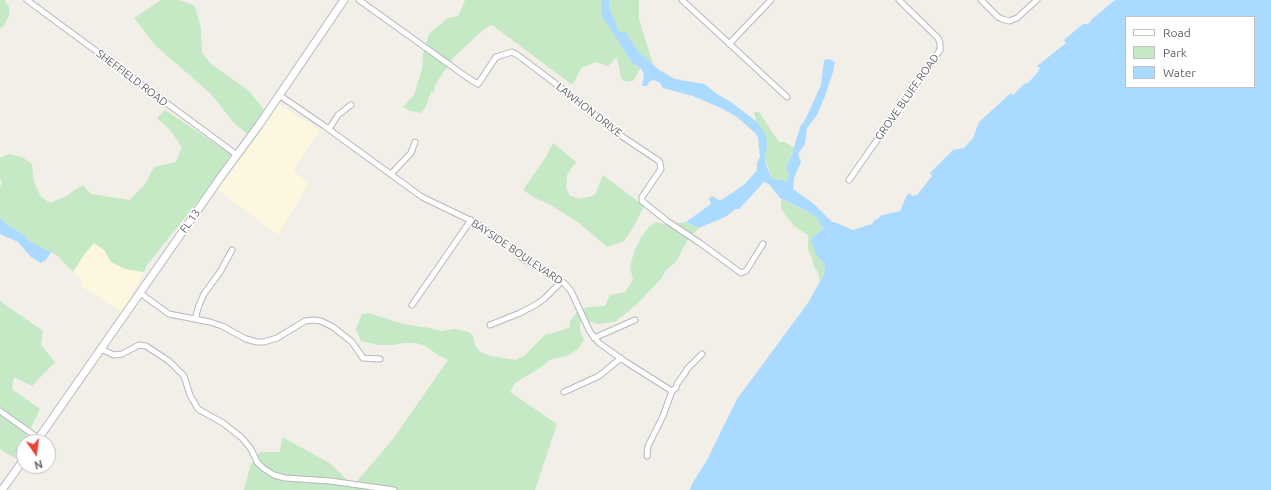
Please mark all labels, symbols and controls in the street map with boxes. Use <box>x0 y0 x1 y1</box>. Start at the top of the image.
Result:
legend <box>1125 16 1255 88</box>
text: Road <box>1163 26 1191 39</box>
text: Park <box>1163 46 1187 59</box>
street label: SHEFFIELD ROAD <box>94 47 170 109</box>
street label: GROVE BLUFF ROAD <box>872 51 942 143</box>
text: Water <box>1163 66 1196 79</box>
street label: LAWHON DRIVE <box>553 80 625 140</box>
street label: FL 13 <box>177 206 203 236</box>
street label: BAYSIDE BOULEVARD <box>469 216 565 288</box>
north arrow <box>16 434 56 474</box>
text: N <box>33 458 44 471</box>

